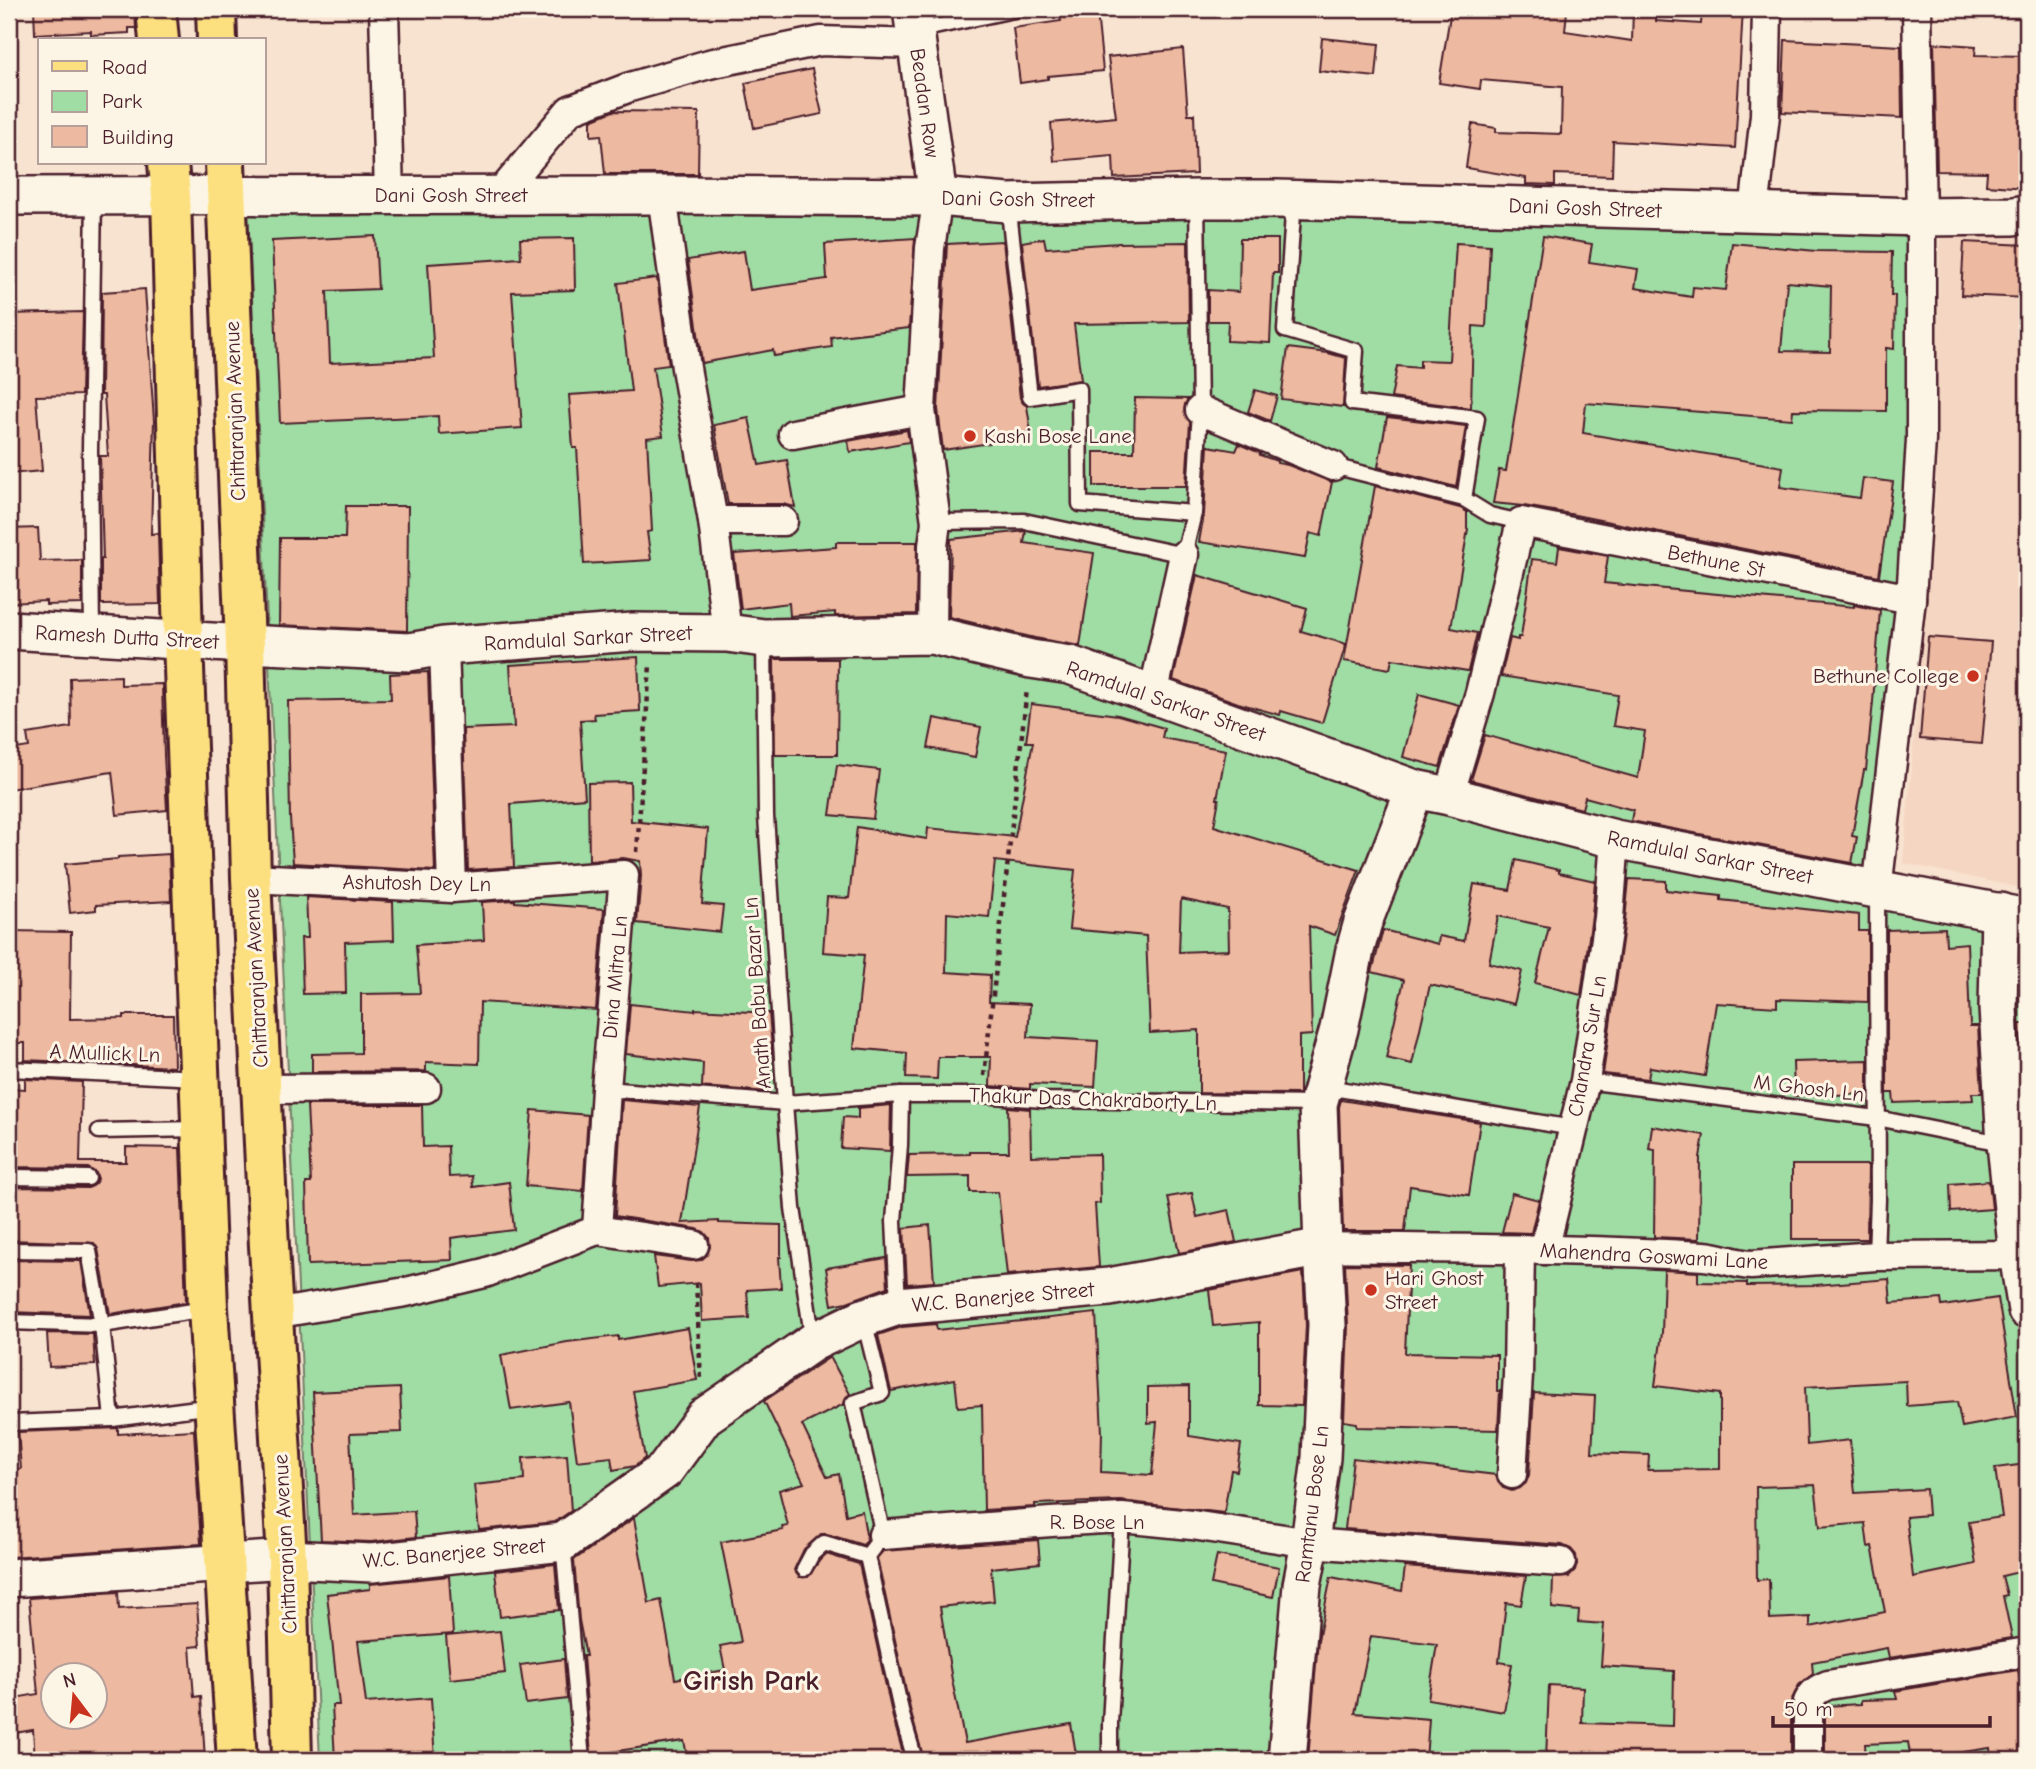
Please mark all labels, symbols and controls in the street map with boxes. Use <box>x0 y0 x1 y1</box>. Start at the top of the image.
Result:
legend <box>38 38 266 164</box>
street label: Beadan Row <box>905 47 945 160</box>
text: Road <box>102 55 147 79</box>
text: Park <box>102 89 142 113</box>
text: Building <box>102 125 174 149</box>
street label: Dani Gosh Street <box>374 183 529 207</box>
street label: Dani Gosh Street <box>941 186 1096 212</box>
street label: Dani Gosh Street <box>1508 193 1663 223</box>
street label: Chittaranjan Avenue <box>220 321 250 501</box>
place label: Kashi Bose Lane <box>984 424 1132 448</box>
marker: Kashi Bose Lane <box>962 428 978 444</box>
street label: Bethune St <box>1665 540 1768 582</box>
street label: Ramesh Dutta Street <box>35 620 220 654</box>
street label: Ramdulal Sarkar Street <box>483 621 694 655</box>
street label: Ramdulal Sarkar Street <box>1063 656 1269 747</box>
place label: Bethune College <box>1813 664 1959 688</box>
marker: Bethune College <box>1965 668 1981 684</box>
street label: Ramdulal Sarkar Street <box>1605 825 1816 889</box>
street label: Ashutosh Dey Ln <box>343 870 491 896</box>
street label: Chittaranjan Avenue <box>239 888 273 1068</box>
street label: Anath Babu Bazar Ln <box>738 896 776 1090</box>
street label: Dina Mitra Ln <box>598 914 632 1040</box>
street label: Chandra Sur Ln <box>1563 973 1611 1119</box>
street label: A Mullick Ln <box>49 1039 161 1067</box>
street label: M Ghosh Ln <box>1752 1069 1866 1107</box>
street label: Thakur Das Chakraborty Ln <box>969 1083 1217 1115</box>
street label: Mahendra Goswami Lane <box>1539 1238 1769 1274</box>
place label: Hari Ghost Street <box>1385 1266 1484 1314</box>
street label: W.C. Banerjee Street <box>911 1277 1096 1317</box>
marker: Hari Ghost Street <box>1363 1282 1379 1298</box>
street label: Ramtanu Bose Ln <box>1290 1424 1334 1584</box>
street label: Chittaranjan Avenue <box>268 1454 302 1634</box>
street label: R. Bose Ln <box>1049 1510 1145 1534</box>
street label: W.C. Banerjee Street <box>362 1533 547 1573</box>
north arrow <box>38 1660 108 1730</box>
district label: Girish Park <box>683 1665 819 1697</box>
text: N <box>61 1668 79 1693</box>
scale bar <box>1773 1685 1990 1729</box>
text: 50 m <box>1784 1697 1833 1721</box>

